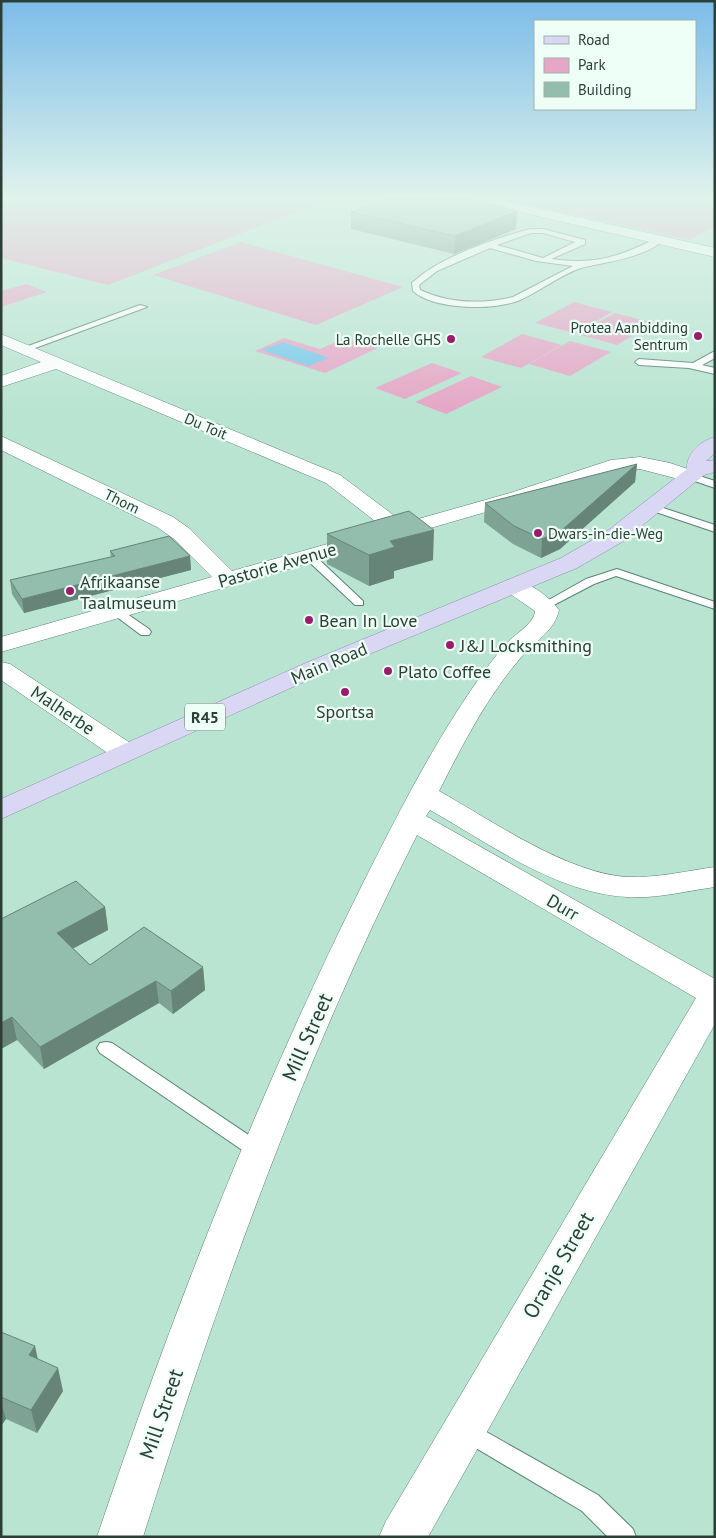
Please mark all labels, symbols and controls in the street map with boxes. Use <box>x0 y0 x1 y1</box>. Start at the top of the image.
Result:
legend <box>534 20 696 110</box>
text: Road <box>578 30 610 49</box>
text: Park <box>578 55 606 74</box>
text: Building <box>578 80 632 99</box>
place label: Protea Aanbidding Sentrum <box>571 318 688 354</box>
place label: La Rochelle GHS <box>336 330 441 349</box>
marker: Protea Aanbidding Sentrum <box>692 330 704 342</box>
marker: La Rochelle GHS <box>445 333 457 345</box>
street label: Du Toit <box>182 408 230 444</box>
street label: Thom <box>101 484 143 518</box>
place label: Dwars-in-die-Weg <box>548 524 663 543</box>
marker: Dwars-in-die-Weg <box>532 527 544 539</box>
street label: Pastorie Avenue <box>215 537 339 593</box>
place label: Afrikaanse Taalmuseum <box>80 570 177 614</box>
marker: Afrikaanse Taalmuseum <box>64 585 76 597</box>
place label: Bean In Love <box>319 609 417 632</box>
marker: Bean In Love <box>303 614 315 626</box>
place label: J&J Locksmithing <box>459 634 592 657</box>
street label: Main Road <box>287 637 371 689</box>
marker: J&J Locksmithing <box>444 639 456 651</box>
place label: Plato Coffee <box>398 660 491 683</box>
marker: Plato Coffee <box>382 665 394 677</box>
street label: Malherbe <box>27 680 99 740</box>
marker: Sportsa <box>339 686 351 698</box>
place label: Sportsa <box>316 700 374 723</box>
road number: R45 <box>185 704 225 730</box>
street label: Durr <box>543 889 583 925</box>
street label: Mill Street <box>276 989 338 1085</box>
street label: Oranje Street <box>517 1207 599 1323</box>
street label: Mill Street <box>133 1365 189 1463</box>

